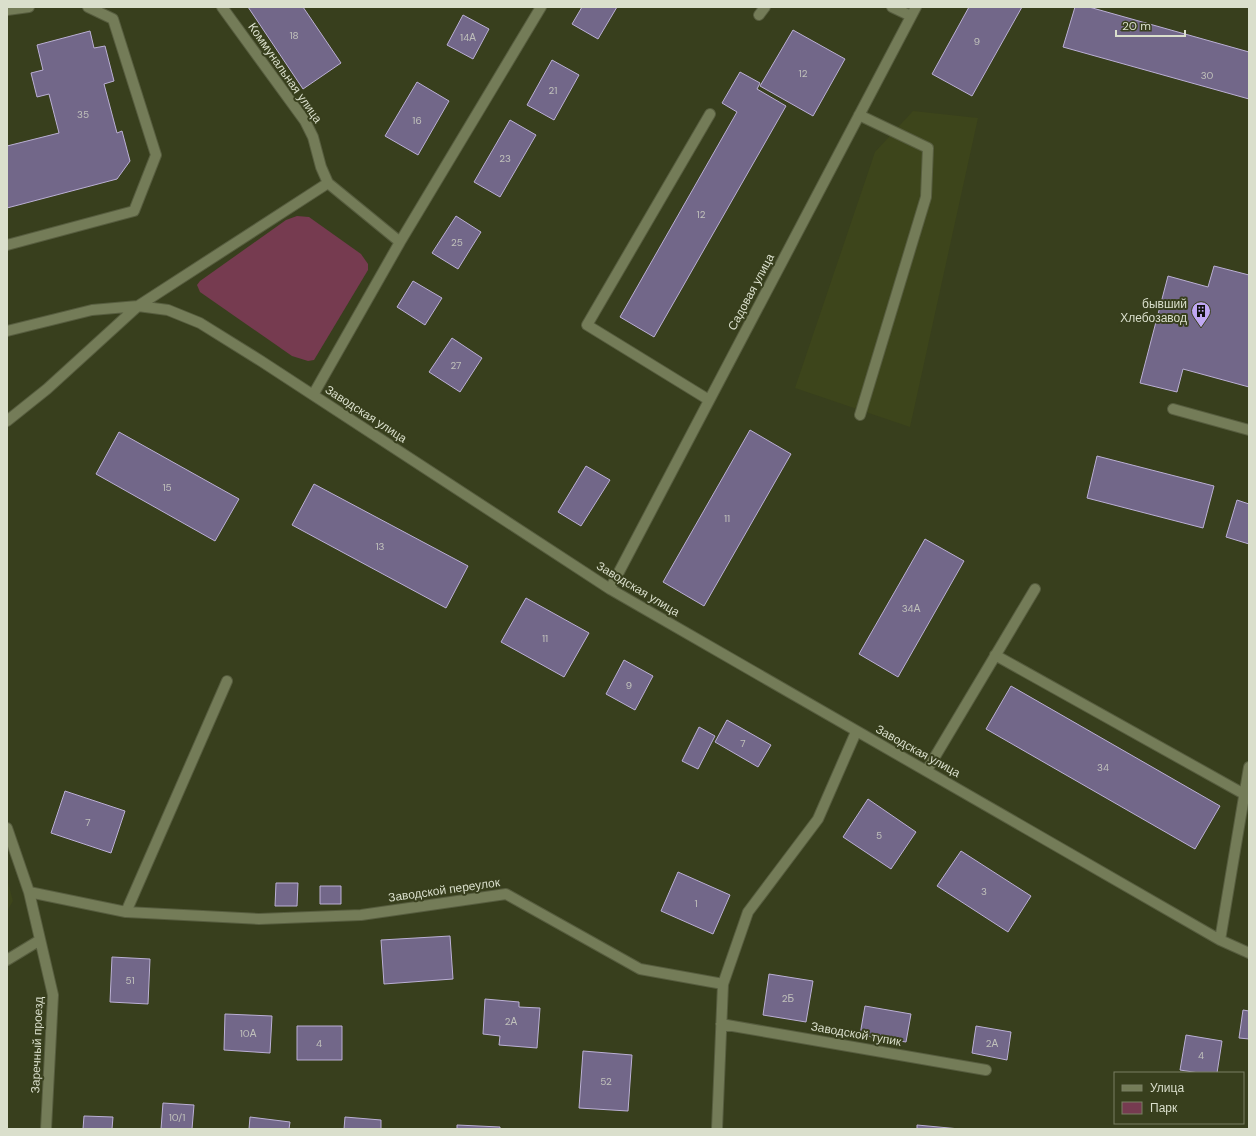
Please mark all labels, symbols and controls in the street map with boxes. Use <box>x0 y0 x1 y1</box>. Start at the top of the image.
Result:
scale bar <box>1116 12 1185 38</box>
text: 20 m <box>1122 18 1151 34</box>
street label: Коммунальная улица <box>244 20 326 127</box>
house number: 18 <box>289 29 299 42</box>
house number: 14А <box>460 31 476 44</box>
house number: 9 <box>974 35 980 48</box>
house number: 12 <box>799 67 808 80</box>
house number: 30 <box>1201 69 1214 82</box>
house number: 21 <box>549 84 557 97</box>
house number: 35 <box>77 108 89 121</box>
house number: 16 <box>412 114 422 127</box>
house number: 23 <box>499 152 511 165</box>
house number: 12 <box>697 208 706 221</box>
house number: 25 <box>451 236 463 249</box>
street label: Садовая улица <box>724 251 778 333</box>
place label: бывший Хлебозавод <box>1120 296 1187 326</box>
building icon: бывший Хлебозавод <box>1190 300 1212 328</box>
house number: 27 <box>451 359 461 372</box>
street label: Заводская улица <box>322 382 410 447</box>
house number: 15 <box>162 481 172 494</box>
house number: 11 <box>724 512 730 525</box>
house number: 13 <box>375 540 385 553</box>
street label: Заводская улица <box>593 558 683 620</box>
house number: 34А <box>902 602 921 615</box>
house number: 11 <box>542 632 548 645</box>
house number: 9 <box>626 679 632 692</box>
street label: Заводская улица <box>873 721 963 781</box>
house number: 7 <box>740 737 746 750</box>
house number: 34 <box>1097 761 1109 774</box>
house number: 7 <box>85 816 91 829</box>
house number: 5 <box>876 829 882 842</box>
street label: Заводской переулок <box>387 874 502 906</box>
house number: 3 <box>981 885 987 898</box>
house number: 1 <box>694 897 698 910</box>
house number: 51 <box>125 974 135 987</box>
house number: 2Б <box>782 992 795 1005</box>
street label: Заречный проезд <box>27 996 47 1094</box>
house number: 2А <box>505 1015 518 1028</box>
street label: Заводской тупик <box>809 1018 903 1050</box>
house number: 10А <box>240 1027 257 1040</box>
house number: 4 <box>316 1037 322 1050</box>
house number: 2А <box>986 1037 999 1050</box>
house number: 4 <box>1198 1049 1204 1062</box>
legend <box>1114 1072 1244 1124</box>
house number: 52 <box>600 1075 612 1088</box>
text: Улица <box>1150 1080 1184 1096</box>
text: Парк <box>1150 1100 1178 1116</box>
house number: 10/1 <box>169 1111 185 1124</box>

